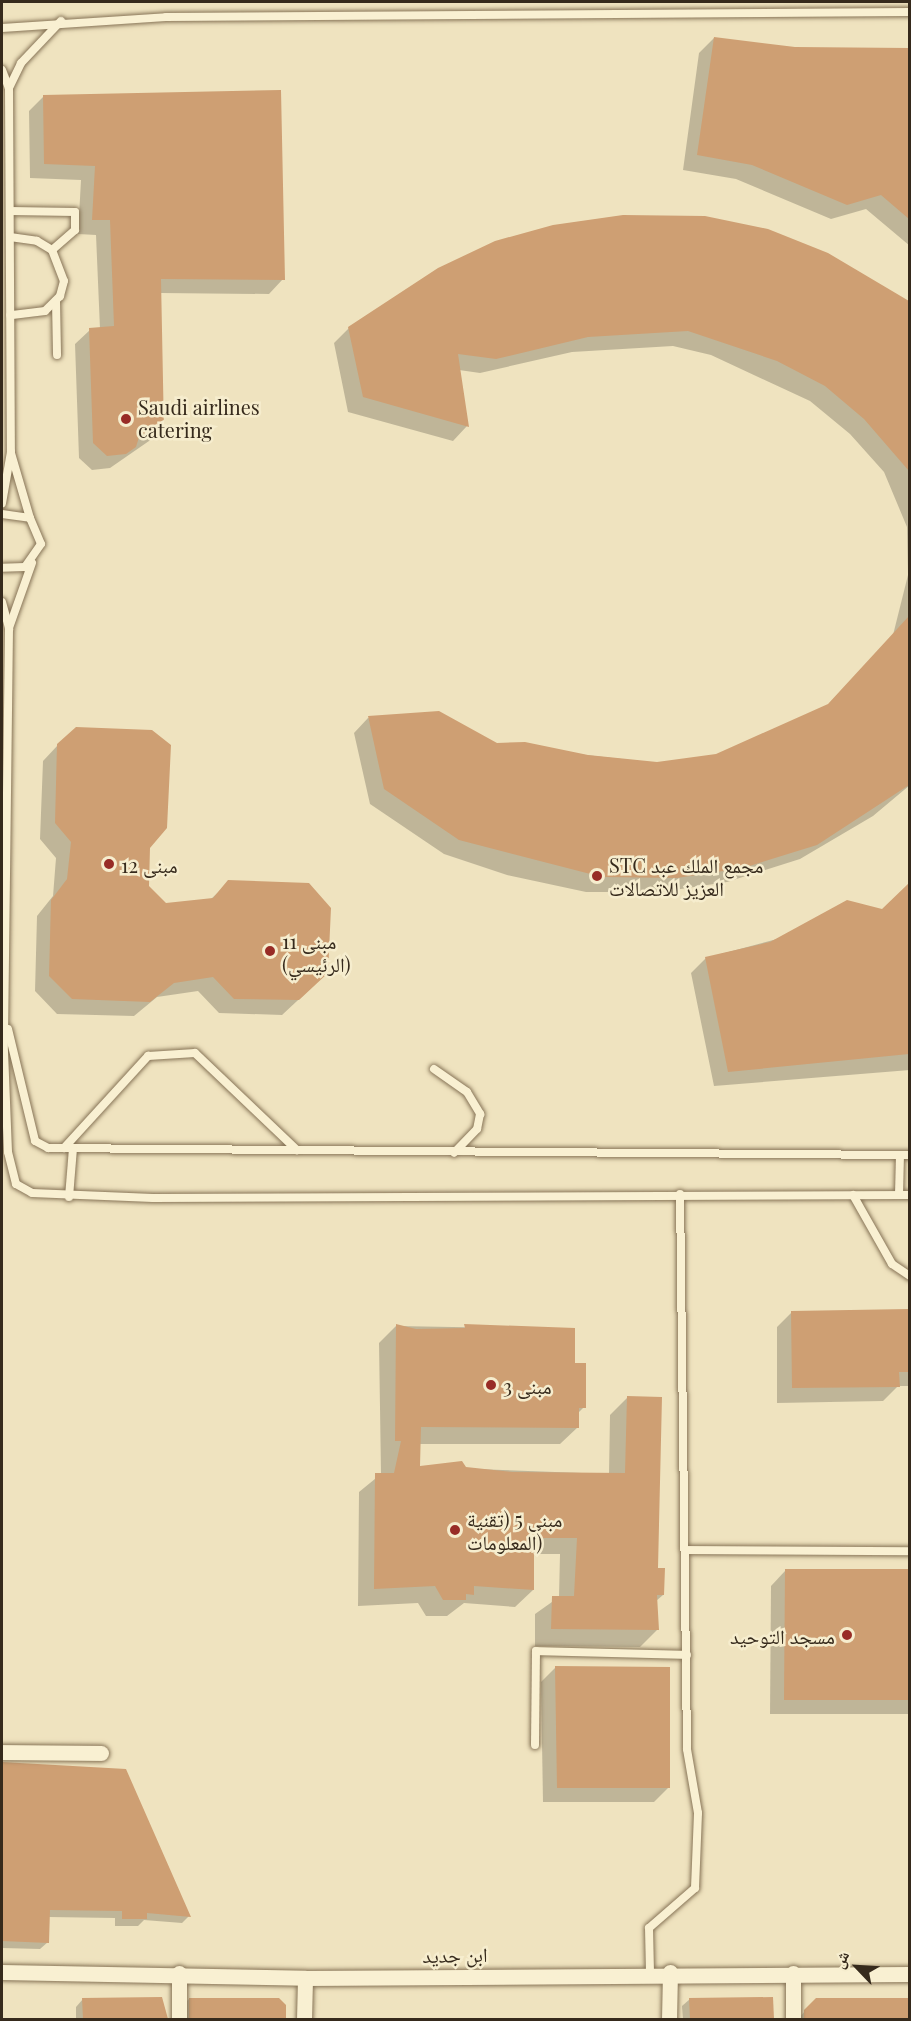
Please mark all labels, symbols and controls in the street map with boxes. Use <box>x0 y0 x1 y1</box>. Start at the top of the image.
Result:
place label: Saudi airlines catering <box>138 395 260 442</box>
marker: Saudi airlines catering <box>119 412 133 426</box>
place label: مبنى 12 <box>121 852 177 876</box>
place label: STC مجمع الملك عبد العزيز للاتصالات <box>609 852 763 899</box>
marker: مبنى 12 <box>102 857 116 871</box>
marker: STC مجمع الملك عبد العزيز للاتصالات <box>590 869 604 883</box>
place label: مبنى 11 (الرئيسي) <box>282 928 351 975</box>
marker: مبنى 11 (الرئيسي) <box>263 944 277 958</box>
place label: مبنى 3 <box>503 1373 552 1397</box>
marker: مبنى 3 <box>484 1378 498 1392</box>
place label: مبنى 5 (تقنية المعلومات) <box>467 1506 562 1553</box>
marker: مبنى 5 (تقنية المعلومات) <box>448 1523 462 1537</box>
place label: مسجد التوحيد <box>730 1623 835 1647</box>
marker: مسجد التوحيد <box>840 1628 854 1642</box>
north arrow <box>827 1937 887 1997</box>
street label: ابن جديد <box>422 1941 488 1967</box>
text: ش <box>827 1947 853 1971</box>

